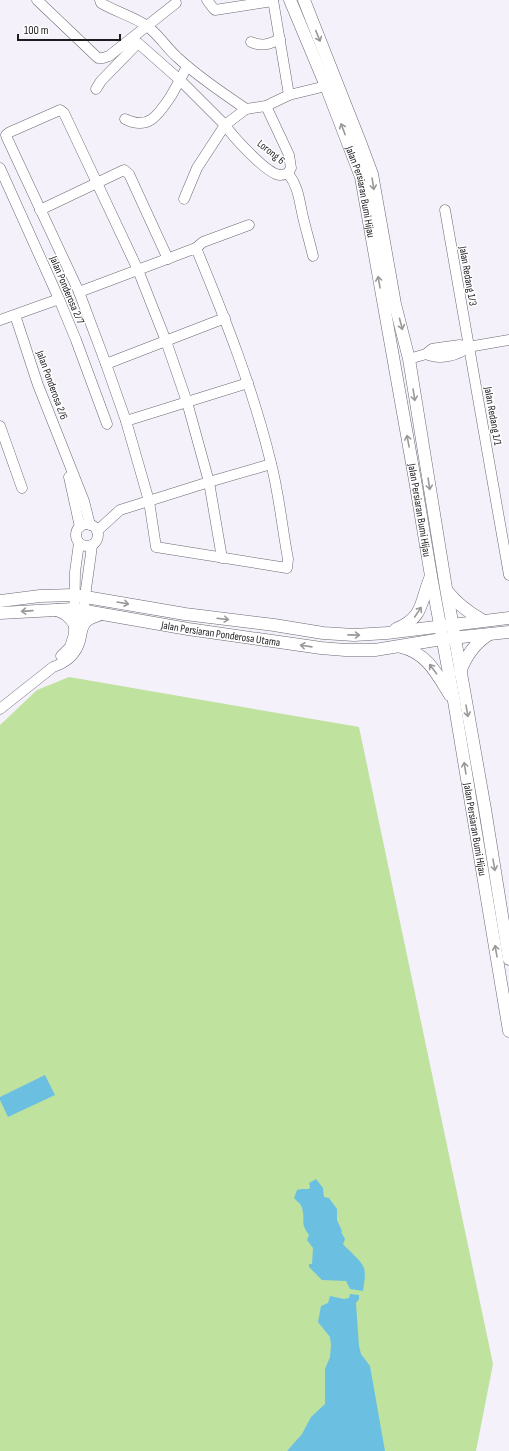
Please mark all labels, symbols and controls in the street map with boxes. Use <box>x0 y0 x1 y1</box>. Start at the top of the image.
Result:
scale bar <box>18 16 120 42</box>
text: 100 m <box>24 23 49 38</box>
one-way arrow <box>315 30 323 42</box>
one-way arrow <box>338 123 346 135</box>
street label: Lorong 6 <box>255 137 288 167</box>
street label: Jalan Persiaran Bumi Hijau <box>343 143 378 239</box>
one-way arrow <box>369 177 377 190</box>
street label: Jalan Redang 1/3 <box>456 244 480 307</box>
street label: Jalan Ponderosa 2/7 <box>46 253 87 326</box>
one-way arrow <box>375 276 383 289</box>
one-way arrow <box>397 318 405 331</box>
street label: Jalan Ponderosa 2/6 <box>33 348 71 421</box>
street label: Jalan Redang 1/1 <box>481 385 505 447</box>
one-way arrow <box>411 388 419 401</box>
one-way arrow <box>403 435 411 448</box>
street label: Jalan Persiaran Bumi Hijau <box>406 462 434 558</box>
one-way arrow <box>425 477 433 490</box>
one-way arrow <box>116 599 129 607</box>
one-way arrow <box>414 606 422 617</box>
one-way arrow <box>21 608 34 615</box>
one-way arrow <box>216 615 229 623</box>
street label: Jalan Persiaran Ponderosa Utama <box>159 618 281 649</box>
one-way arrow <box>347 631 360 639</box>
one-way arrow <box>300 642 313 650</box>
one-way arrow <box>428 663 437 674</box>
one-way arrow <box>463 704 471 717</box>
one-way arrow <box>461 762 469 775</box>
street label: Jalan Persiaran Bumi Hijau <box>461 781 490 877</box>
one-way arrow <box>490 858 498 871</box>
one-way arrow <box>492 945 500 958</box>

